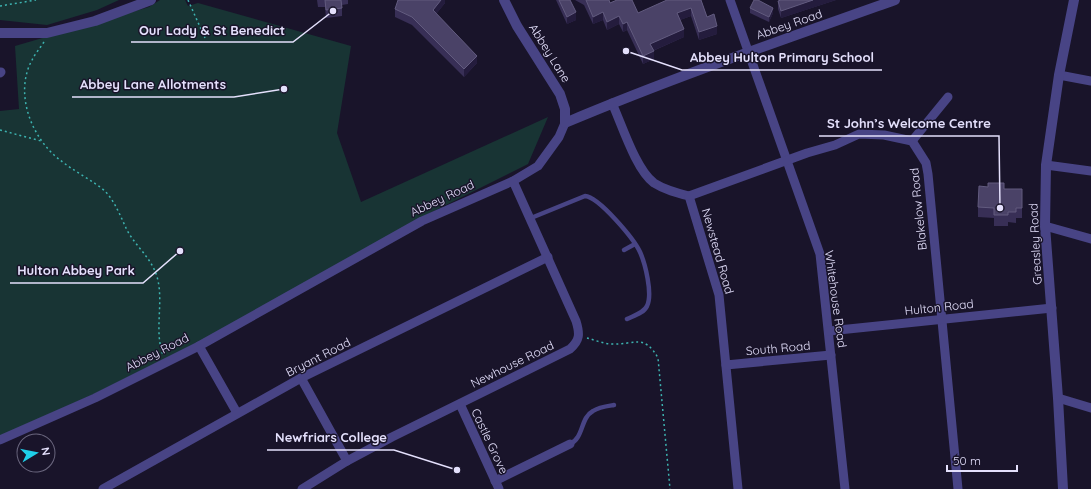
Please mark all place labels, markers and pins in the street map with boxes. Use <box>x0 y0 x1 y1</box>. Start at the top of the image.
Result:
callout: Our Lady & St Benedict <box>131 17 293 42</box>
callout: Abbey Hulton Primary School <box>682 45 882 70</box>
callout: Abbey Lane Allotments <box>72 72 234 97</box>
callout: St John’s Welcome Centre <box>819 111 999 136</box>
callout: Hulton Abbey Park <box>10 258 143 283</box>
callout: Newfriars College <box>267 425 394 450</box>

